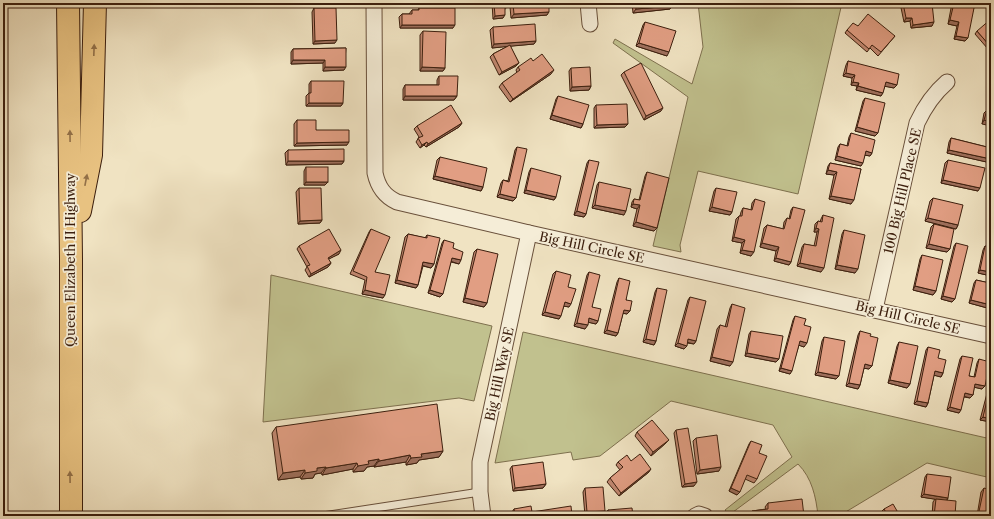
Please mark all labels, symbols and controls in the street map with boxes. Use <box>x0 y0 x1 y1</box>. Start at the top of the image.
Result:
one-way arrow <box>91 43 97 56</box>
street label: 100 Big Hill Place SE <box>880 127 924 255</box>
one-way arrow <box>67 129 73 142</box>
street label: Queen Elizabeth II Highway <box>62 172 78 347</box>
one-way arrow <box>84 174 90 186</box>
street label: Big Hill Circle SE <box>538 228 646 266</box>
street label: Big Hill Circle SE <box>854 297 962 337</box>
street label: Big Hill Way SE <box>481 325 517 422</box>
one-way arrow <box>67 470 73 483</box>

